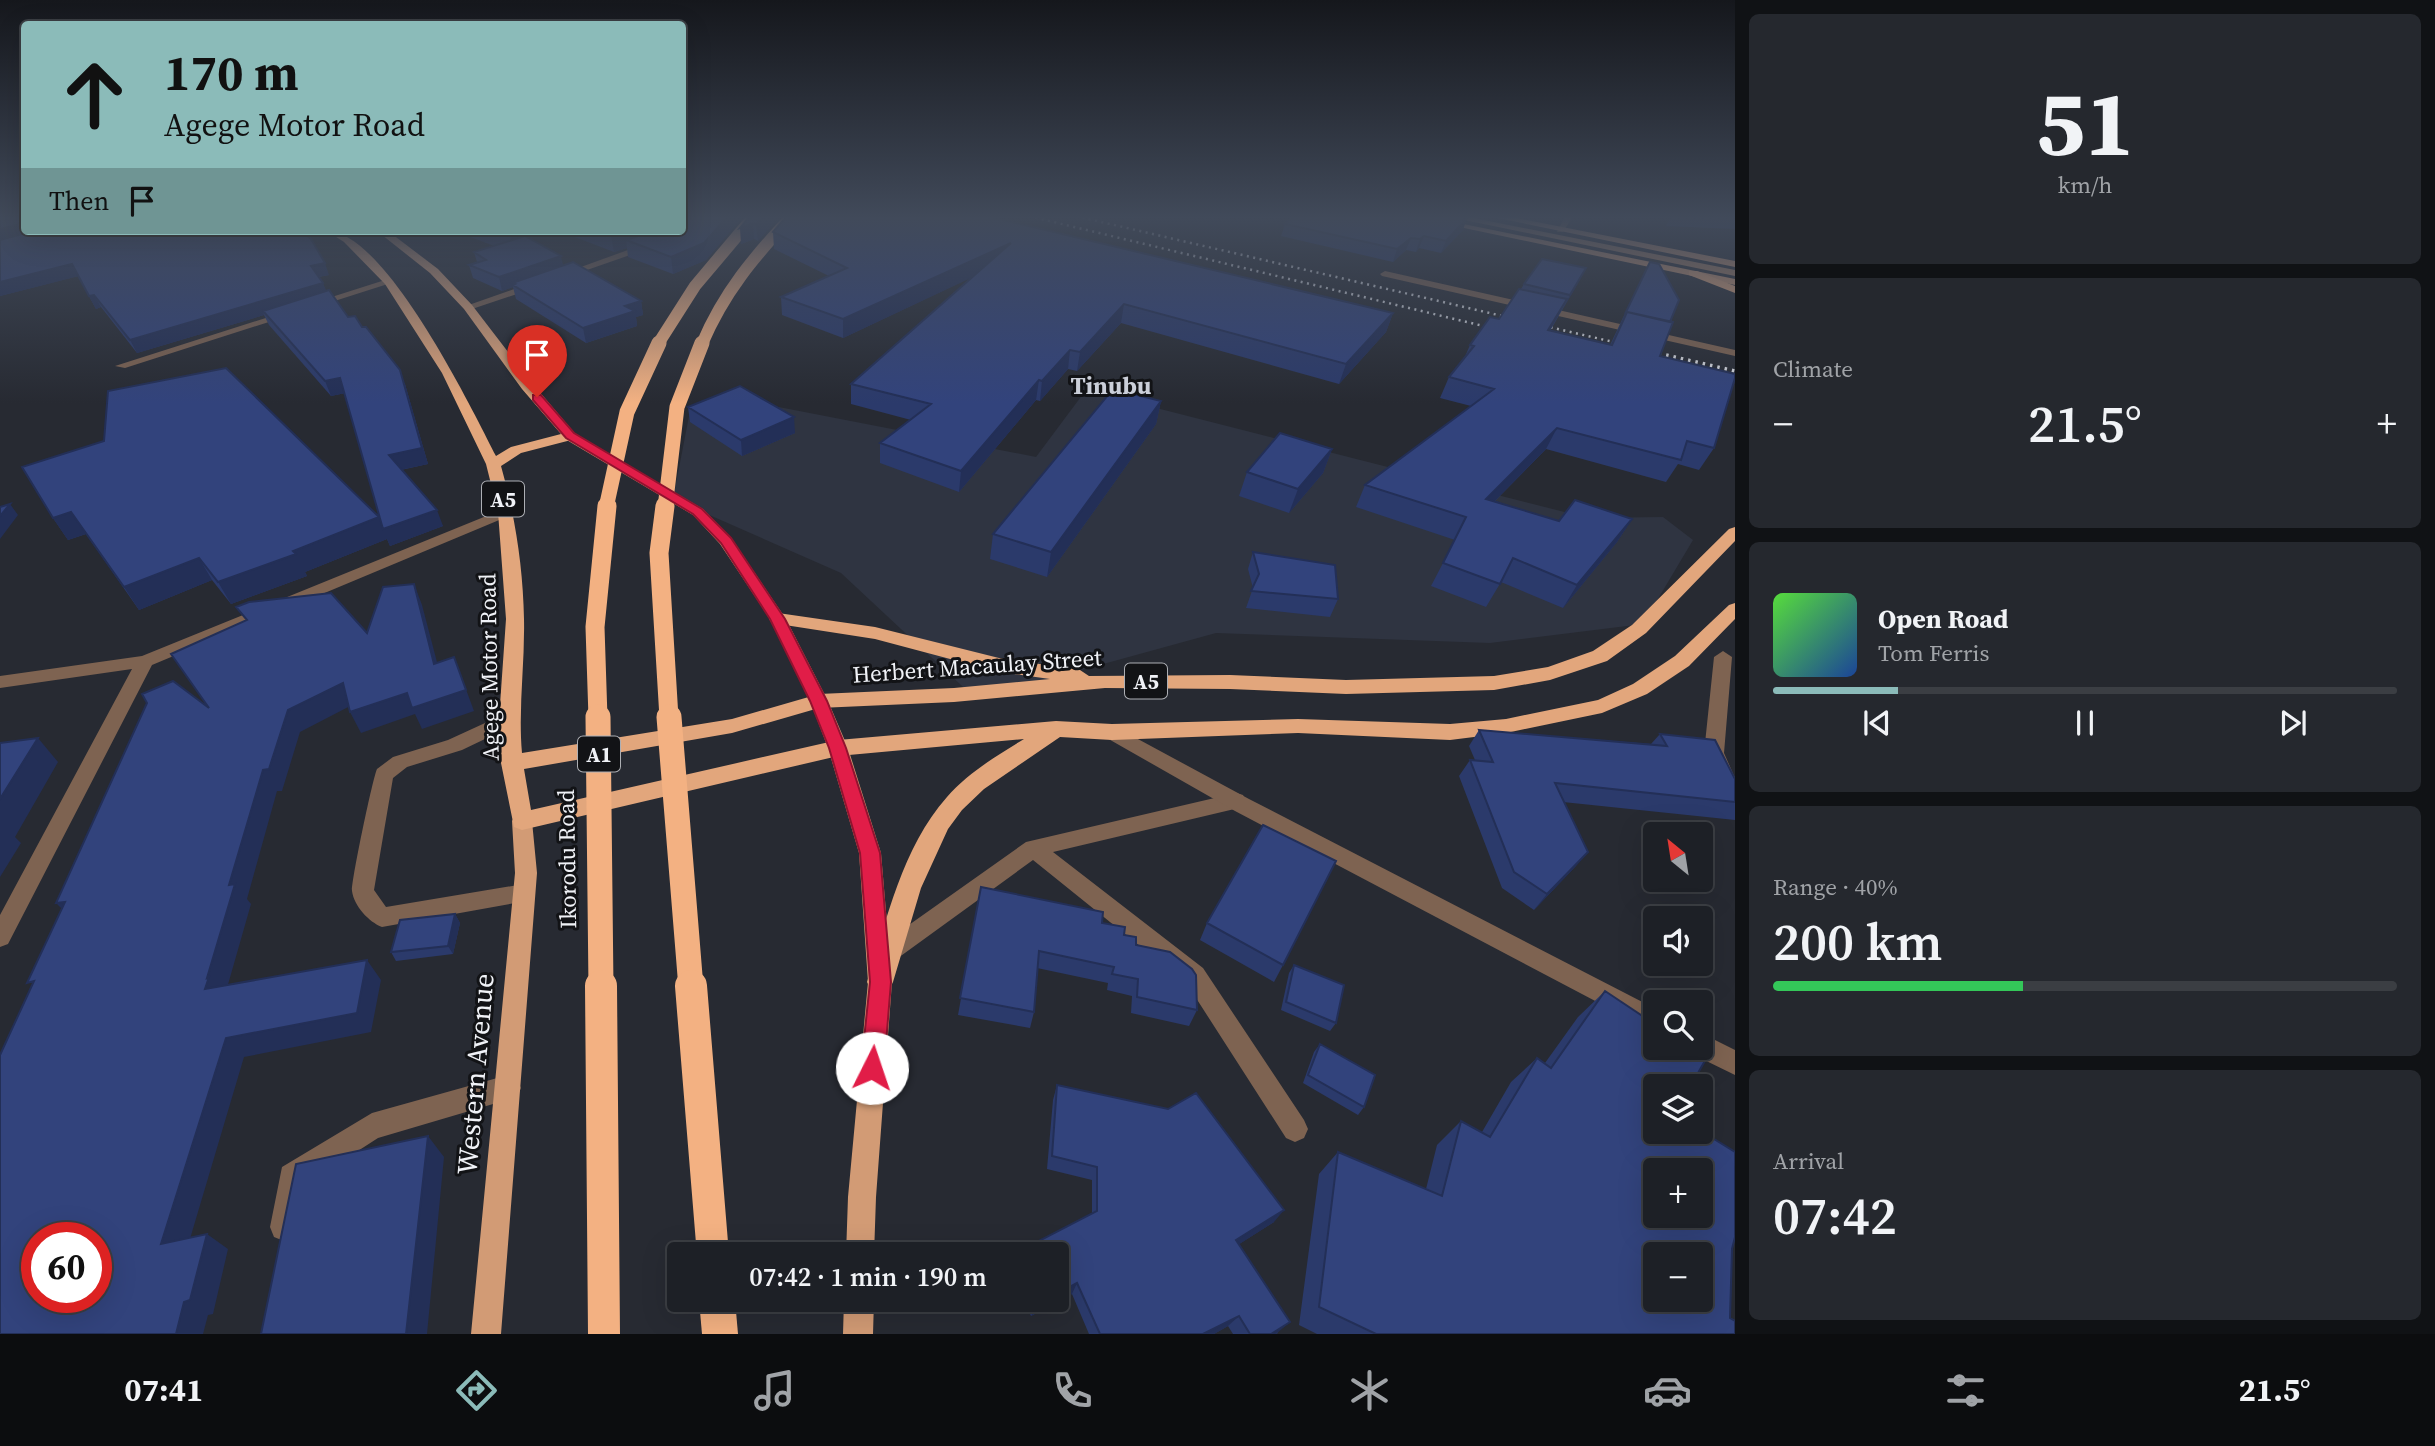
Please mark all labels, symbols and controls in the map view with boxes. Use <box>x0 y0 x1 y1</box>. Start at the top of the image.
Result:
text: 170 m <box>164 39 299 106</box>
icon: ahead <box>49 49 140 140</box>
text: 51 <box>2036 61 2134 185</box>
text: Agege Motor Road <box>164 103 425 147</box>
text: km/h <box>2058 169 2112 201</box>
icon: arrive <box>123 182 161 220</box>
text: Then <box>49 183 109 219</box>
pin <box>507 325 567 397</box>
icon: arrive <box>518 336 556 374</box>
text: Climate <box>1773 353 1853 385</box>
district label: Tinubu <box>1071 369 1152 402</box>
text: 21.5° <box>2028 388 2142 459</box>
text: − <box>1773 398 1793 450</box>
text: + <box>2377 398 2397 450</box>
road number: A5 <box>482 482 524 516</box>
street label: Agege Motor Road <box>471 573 507 761</box>
text: Open Road <box>1878 601 2009 637</box>
text: Tom Ferris <box>1878 637 1989 669</box>
street label: Herbert Macaulay Street <box>851 641 1103 691</box>
road number: A5 <box>1125 664 1167 698</box>
icon: previous <box>1858 704 1896 742</box>
icon: pause <box>2066 704 2104 742</box>
icon: next <box>2274 704 2312 742</box>
road number: A1 <box>578 736 620 772</box>
street label: Ikorodu Road <box>550 789 584 929</box>
north arrow <box>1643 822 1713 892</box>
map controls <box>1643 822 1713 1312</box>
text: Range · 40% <box>1773 871 1898 903</box>
button: sound <box>1643 906 1713 976</box>
text: 200 km <box>1773 906 1942 977</box>
street label: Western Avenue <box>447 972 503 1176</box>
button: search <box>1643 990 1713 1060</box>
position arrow <box>835 1031 909 1105</box>
button: layers <box>1643 1074 1713 1144</box>
text: Arrival <box>1773 1145 1844 1177</box>
button: + <box>1643 1158 1713 1228</box>
text: 07:42 <box>1773 1180 1897 1251</box>
speed limit sign: 60 <box>21 1222 112 1313</box>
button: − <box>1643 1242 1713 1312</box>
text: 07:42 · 1 min · 190 m <box>749 1259 987 1295</box>
icon: directions <box>452 1366 501 1415</box>
icon: music <box>750 1366 799 1415</box>
icon: phone <box>1048 1366 1097 1415</box>
icon: climate <box>1345 1366 1394 1415</box>
icon: car <box>1643 1366 1692 1415</box>
icon: filters <box>1941 1366 1990 1415</box>
text: 07:41 <box>124 1368 203 1412</box>
text: 21.5° <box>2238 1368 2311 1412</box>

